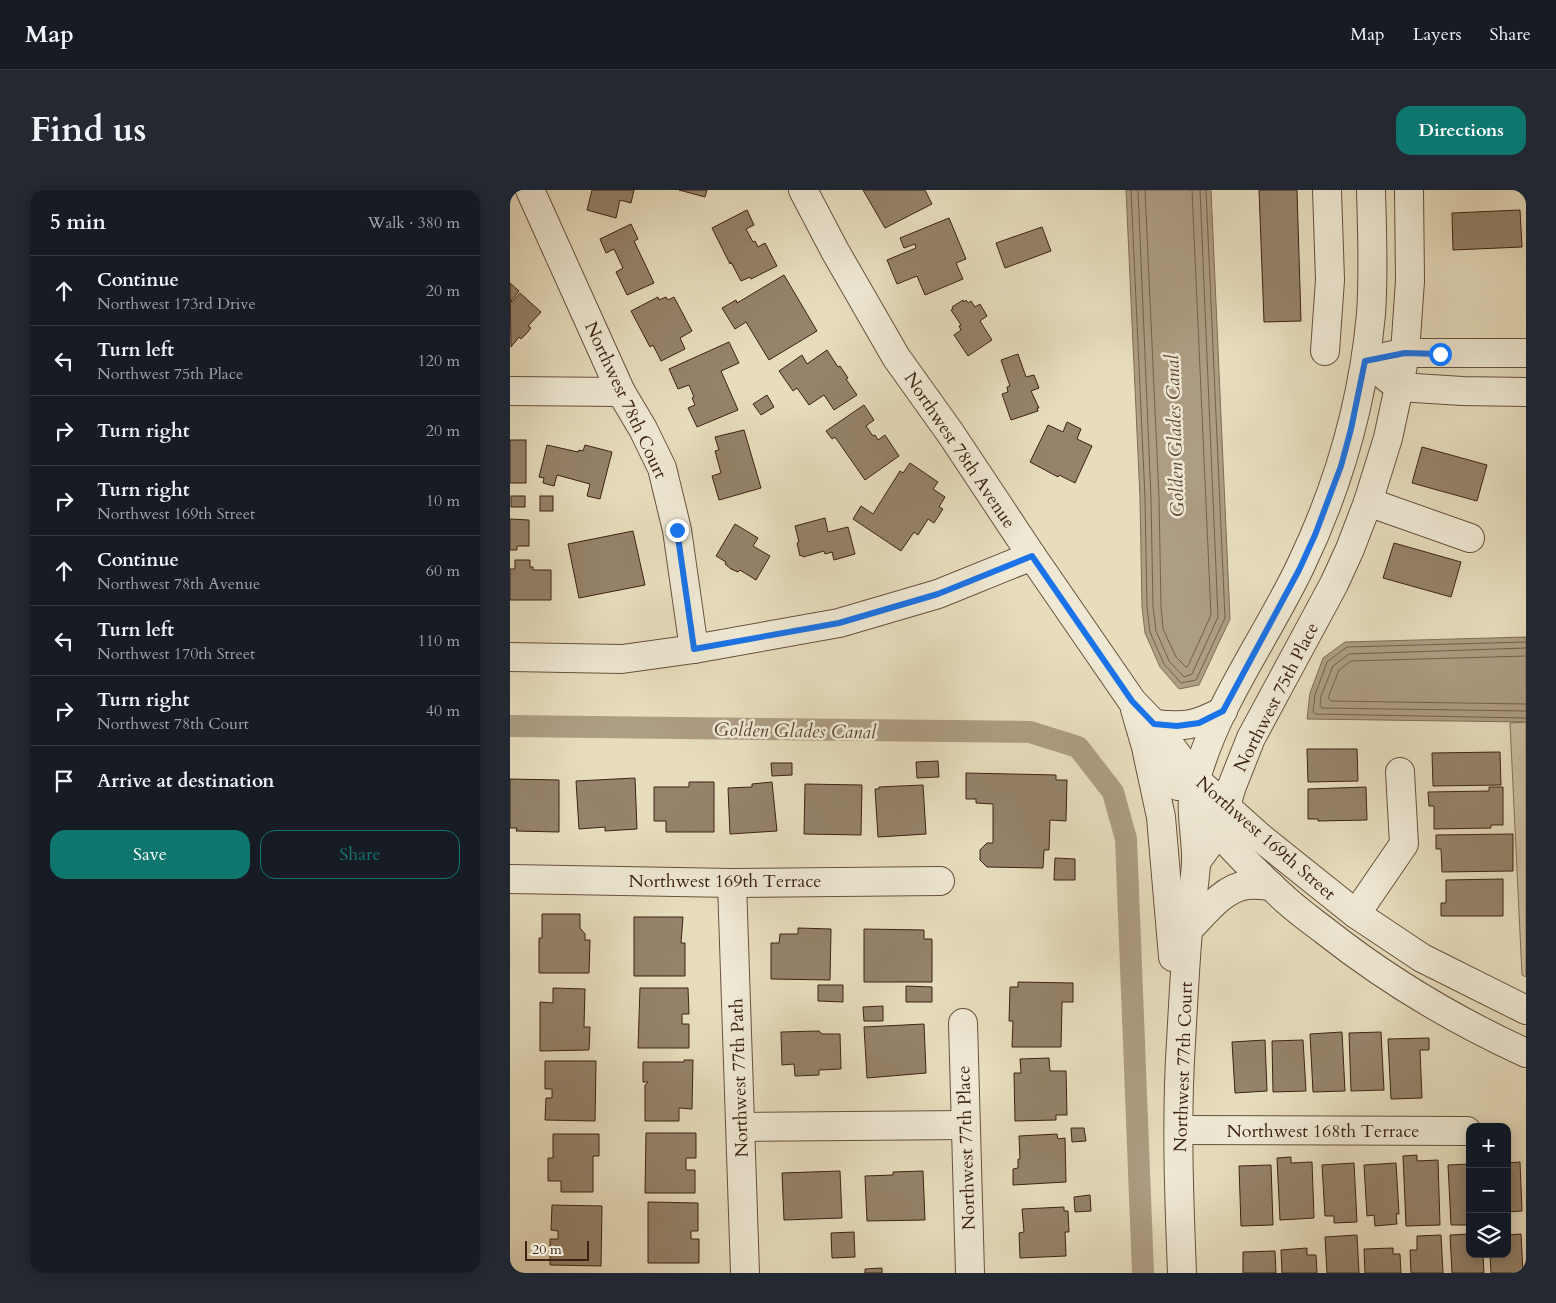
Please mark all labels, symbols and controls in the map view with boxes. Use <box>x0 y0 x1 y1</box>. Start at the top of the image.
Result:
text: Map <box>25 18 74 51</box>
text: Map <box>1350 22 1385 47</box>
text: Layers <box>1413 22 1462 47</box>
text: Share <box>1490 22 1531 47</box>
text: Find us <box>30 106 146 154</box>
button: Directions <box>1396 106 1526 155</box>
text: 5 min <box>50 208 106 237</box>
text: Walk · 380 m <box>368 212 460 234</box>
text: Continue <box>97 267 179 293</box>
icon: ahead <box>50 277 78 305</box>
text: 20 m <box>426 280 460 302</box>
text: Northwest 173rd Drive <box>97 293 256 315</box>
street label: Northwest 78th Court <box>578 318 673 483</box>
text: Turn left <box>97 337 174 363</box>
route start <box>1429 343 1452 366</box>
icon: left <box>50 347 78 375</box>
text: 120 m <box>418 350 460 372</box>
water label: Golden Glades Canal <box>1159 354 1191 518</box>
text: Northwest 75th Place <box>97 363 243 385</box>
street label: Northwest 78th Avenue <box>898 367 1021 533</box>
icon: right <box>50 417 78 445</box>
text: Turn right <box>97 418 189 444</box>
text: 20 m <box>426 420 460 442</box>
text: Turn right <box>97 477 189 503</box>
icon: right <box>50 487 78 515</box>
text: 10 m <box>426 490 460 512</box>
text: Northwest 169th Street <box>97 503 255 525</box>
route end <box>666 519 689 542</box>
text: Continue <box>97 547 179 573</box>
icon: ahead <box>50 557 78 585</box>
text: 60 m <box>426 560 460 582</box>
text: Northwest 78th Avenue <box>97 573 260 595</box>
text: Turn left <box>97 617 174 643</box>
street label: Northwest 75th Place <box>1228 618 1325 776</box>
icon: left <box>50 627 78 655</box>
text: 110 m <box>418 630 460 652</box>
text: Northwest 170th Street <box>97 643 255 665</box>
text: Turn right <box>97 687 189 713</box>
icon: right <box>50 697 78 725</box>
text: 40 m <box>426 700 460 722</box>
text: Northwest 78th Court <box>97 713 249 735</box>
water label: Golden Glades Canal <box>714 717 877 745</box>
icon: arrive <box>50 767 78 795</box>
text: Arrive at destination <box>97 768 274 794</box>
street label: Northwest 169th Street <box>1190 771 1341 906</box>
button: Save <box>50 830 250 879</box>
button: Share <box>260 830 460 879</box>
street label: Northwest 169th Terrace <box>628 869 822 894</box>
street label: Northwest 77th Court <box>1168 981 1199 1153</box>
street label: Northwest 77th Path <box>724 998 755 1158</box>
street label: Northwest 77th Place <box>951 1065 982 1231</box>
street label: Northwest 168th Terrace <box>1226 1119 1420 1144</box>
map controls <box>1466 1123 1511 1258</box>
button: + <box>1466 1123 1511 1168</box>
button: − <box>1466 1168 1511 1213</box>
button: layers <box>1466 1213 1511 1258</box>
scale bar <box>525 1238 589 1261</box>
text: 20 m <box>532 1240 562 1259</box>

